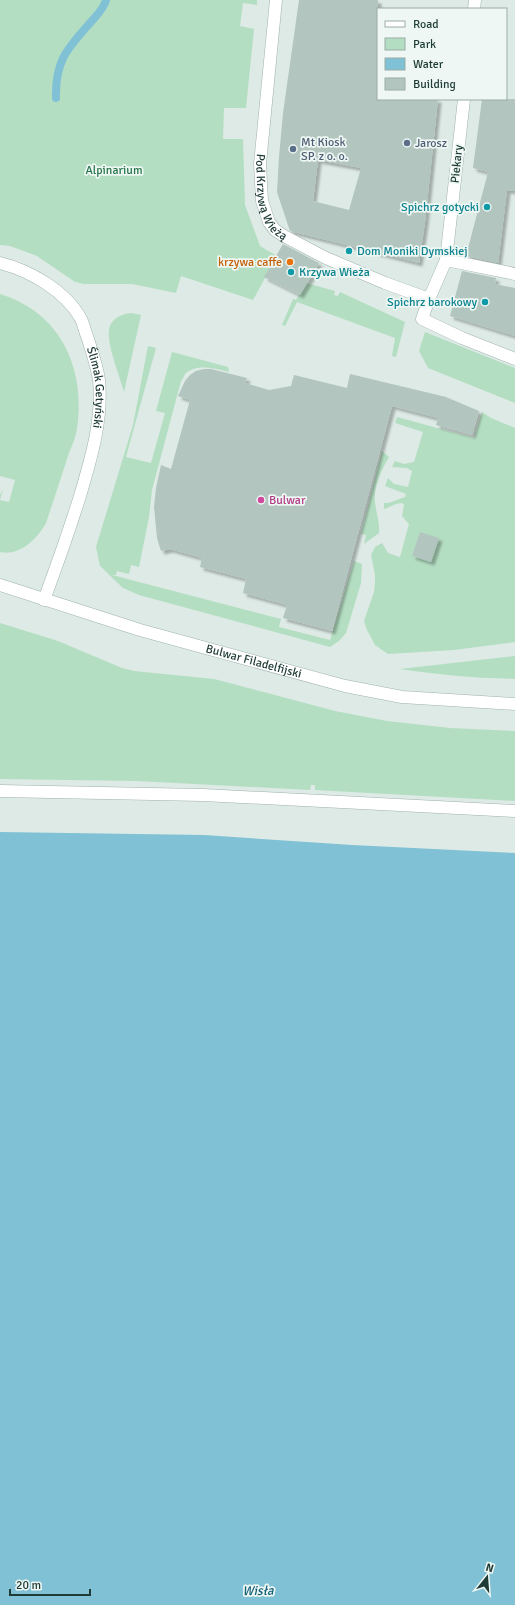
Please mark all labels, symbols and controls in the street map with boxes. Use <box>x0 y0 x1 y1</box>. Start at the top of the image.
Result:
legend <box>377 8 507 100</box>
text: Road <box>413 17 439 32</box>
text: Park <box>413 37 436 52</box>
text: Water <box>413 57 444 72</box>
text: Building <box>413 77 456 92</box>
place label: Mt Kiosk SP. z o. o. <box>301 135 348 164</box>
place label: Jarosz <box>415 136 447 151</box>
marker: Jarosz <box>402 138 412 148</box>
marker: Mt Kiosk SP. z o. o. <box>288 144 298 154</box>
street label: Piekary <box>448 144 467 184</box>
street label: Pod Krzywą Wieżą <box>252 153 290 244</box>
park label: Alpinarium <box>86 163 143 178</box>
place label: Spichrz gotycki <box>401 200 479 215</box>
marker: Spichrz gotycki <box>482 202 492 212</box>
place label: Dom Moniki Dymskiej <box>357 244 468 259</box>
marker: Dom Moniki Dymskiej <box>344 246 354 256</box>
place label: krzywa caffe <box>218 255 282 270</box>
marker: krzywa caffe <box>285 257 295 267</box>
place label: Krzywa Wieża <box>299 265 370 280</box>
marker: Krzywa Wieża <box>286 267 296 277</box>
place label: Spichrz barokowy <box>387 295 477 310</box>
marker: Spichrz barokowy <box>480 297 490 307</box>
street label: Ślimak Getyński <box>83 345 107 430</box>
place label: Bulwar <box>269 493 306 508</box>
marker: Bulwar <box>256 495 266 505</box>
street label: Bulwar Filadelfijski <box>204 641 303 681</box>
north arrow <box>467 1557 507 1597</box>
text: N <box>484 1561 495 1575</box>
scale bar <box>10 1571 90 1597</box>
text: 20 m <box>16 1578 41 1593</box>
water label: Wisła <box>242 1583 274 1599</box>

